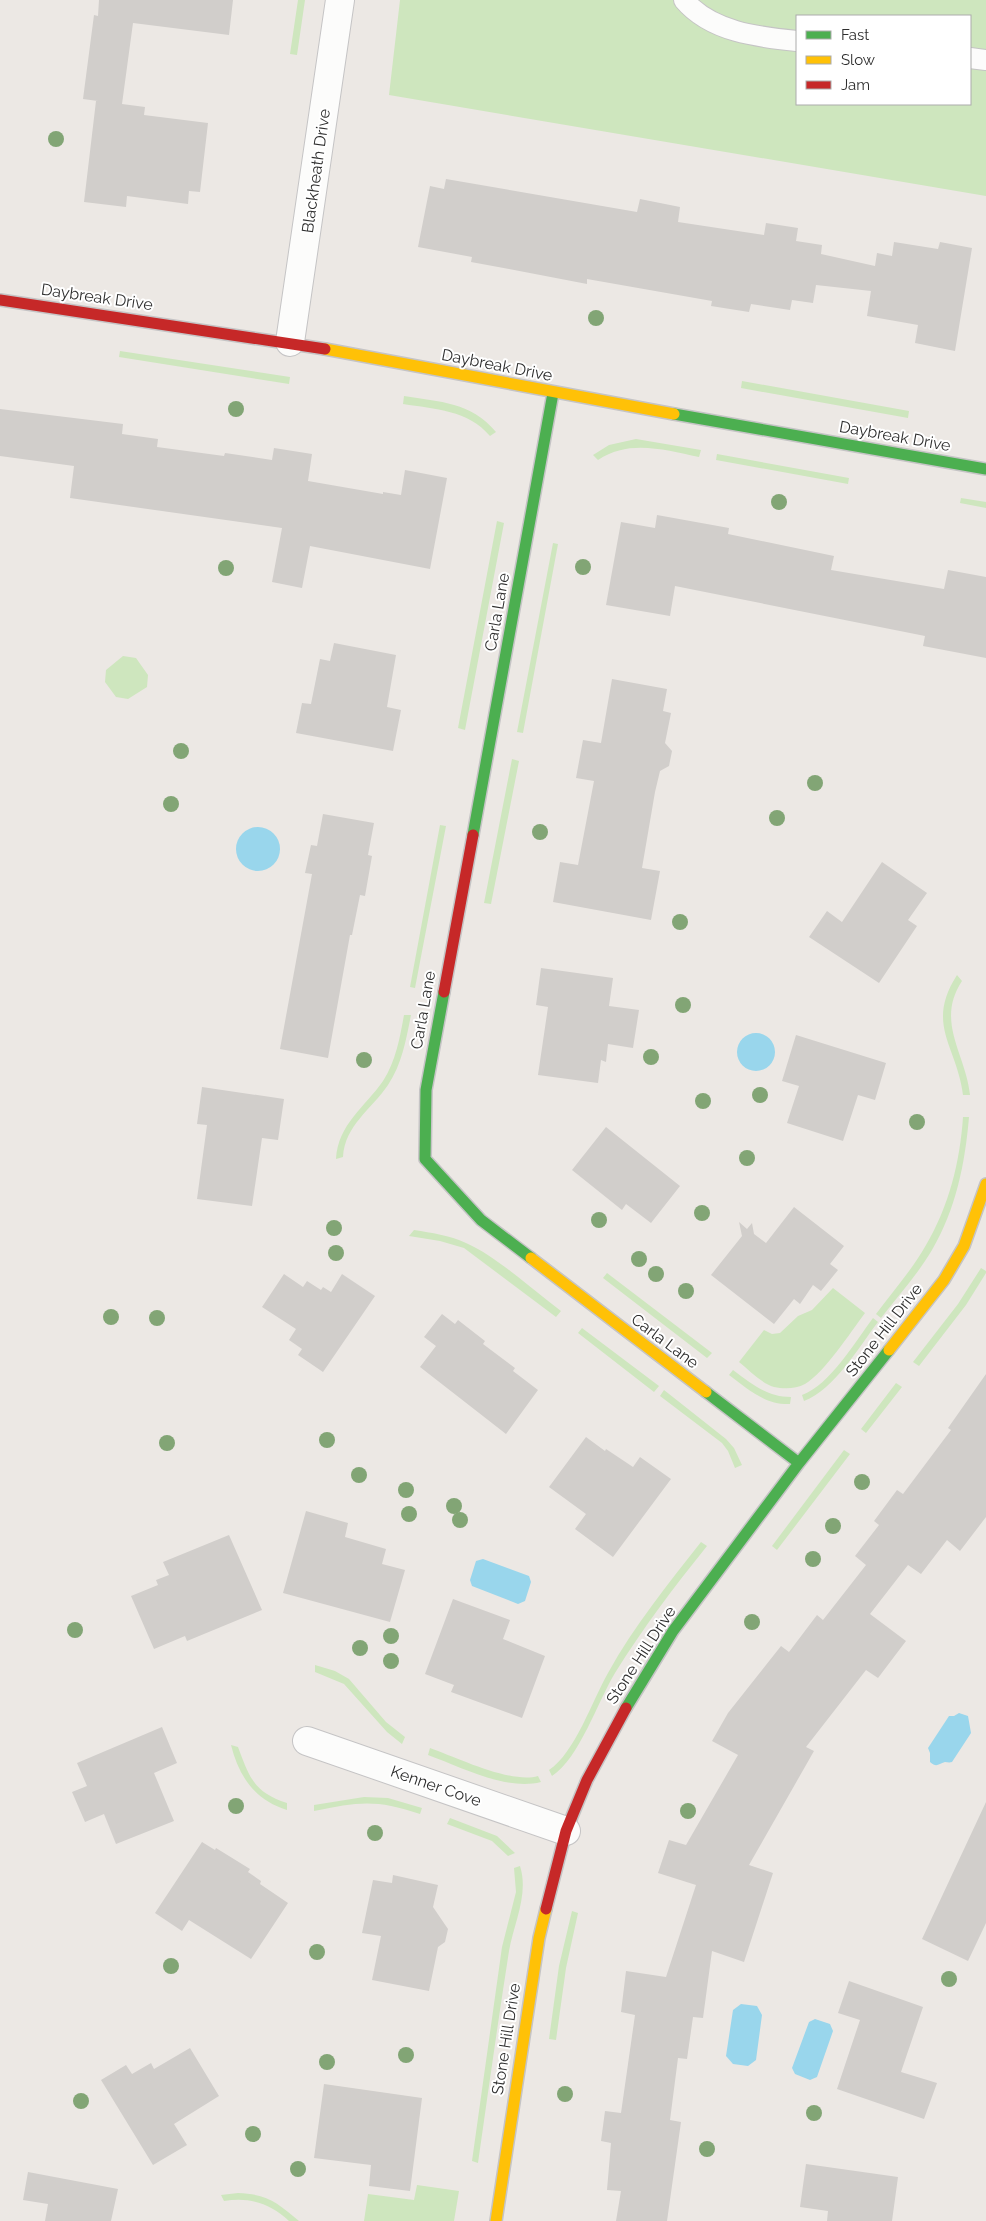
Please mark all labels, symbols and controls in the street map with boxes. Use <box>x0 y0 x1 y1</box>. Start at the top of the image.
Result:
legend <box>796 15 971 105</box>
text: Fast <box>841 26 869 44</box>
text: Slow <box>841 51 875 69</box>
text: Jam <box>841 76 870 94</box>
street label: Blackheath Drive <box>298 108 334 234</box>
street label: Daybreak Drive <box>40 280 154 314</box>
street label: Daybreak Drive <box>440 345 554 385</box>
street label: Daybreak Drive <box>838 417 952 455</box>
street label: Carla Lane <box>481 571 513 653</box>
street label: Carla Lane <box>407 969 439 1051</box>
street label: Stone Hill Drive <box>842 1280 926 1380</box>
street label: Carla Lane <box>628 1310 702 1372</box>
street label: Stone Hill Drive <box>602 1602 680 1708</box>
street label: Kenner Cove <box>388 1762 484 1810</box>
street label: Stone Hill Drive <box>488 1982 524 2096</box>

